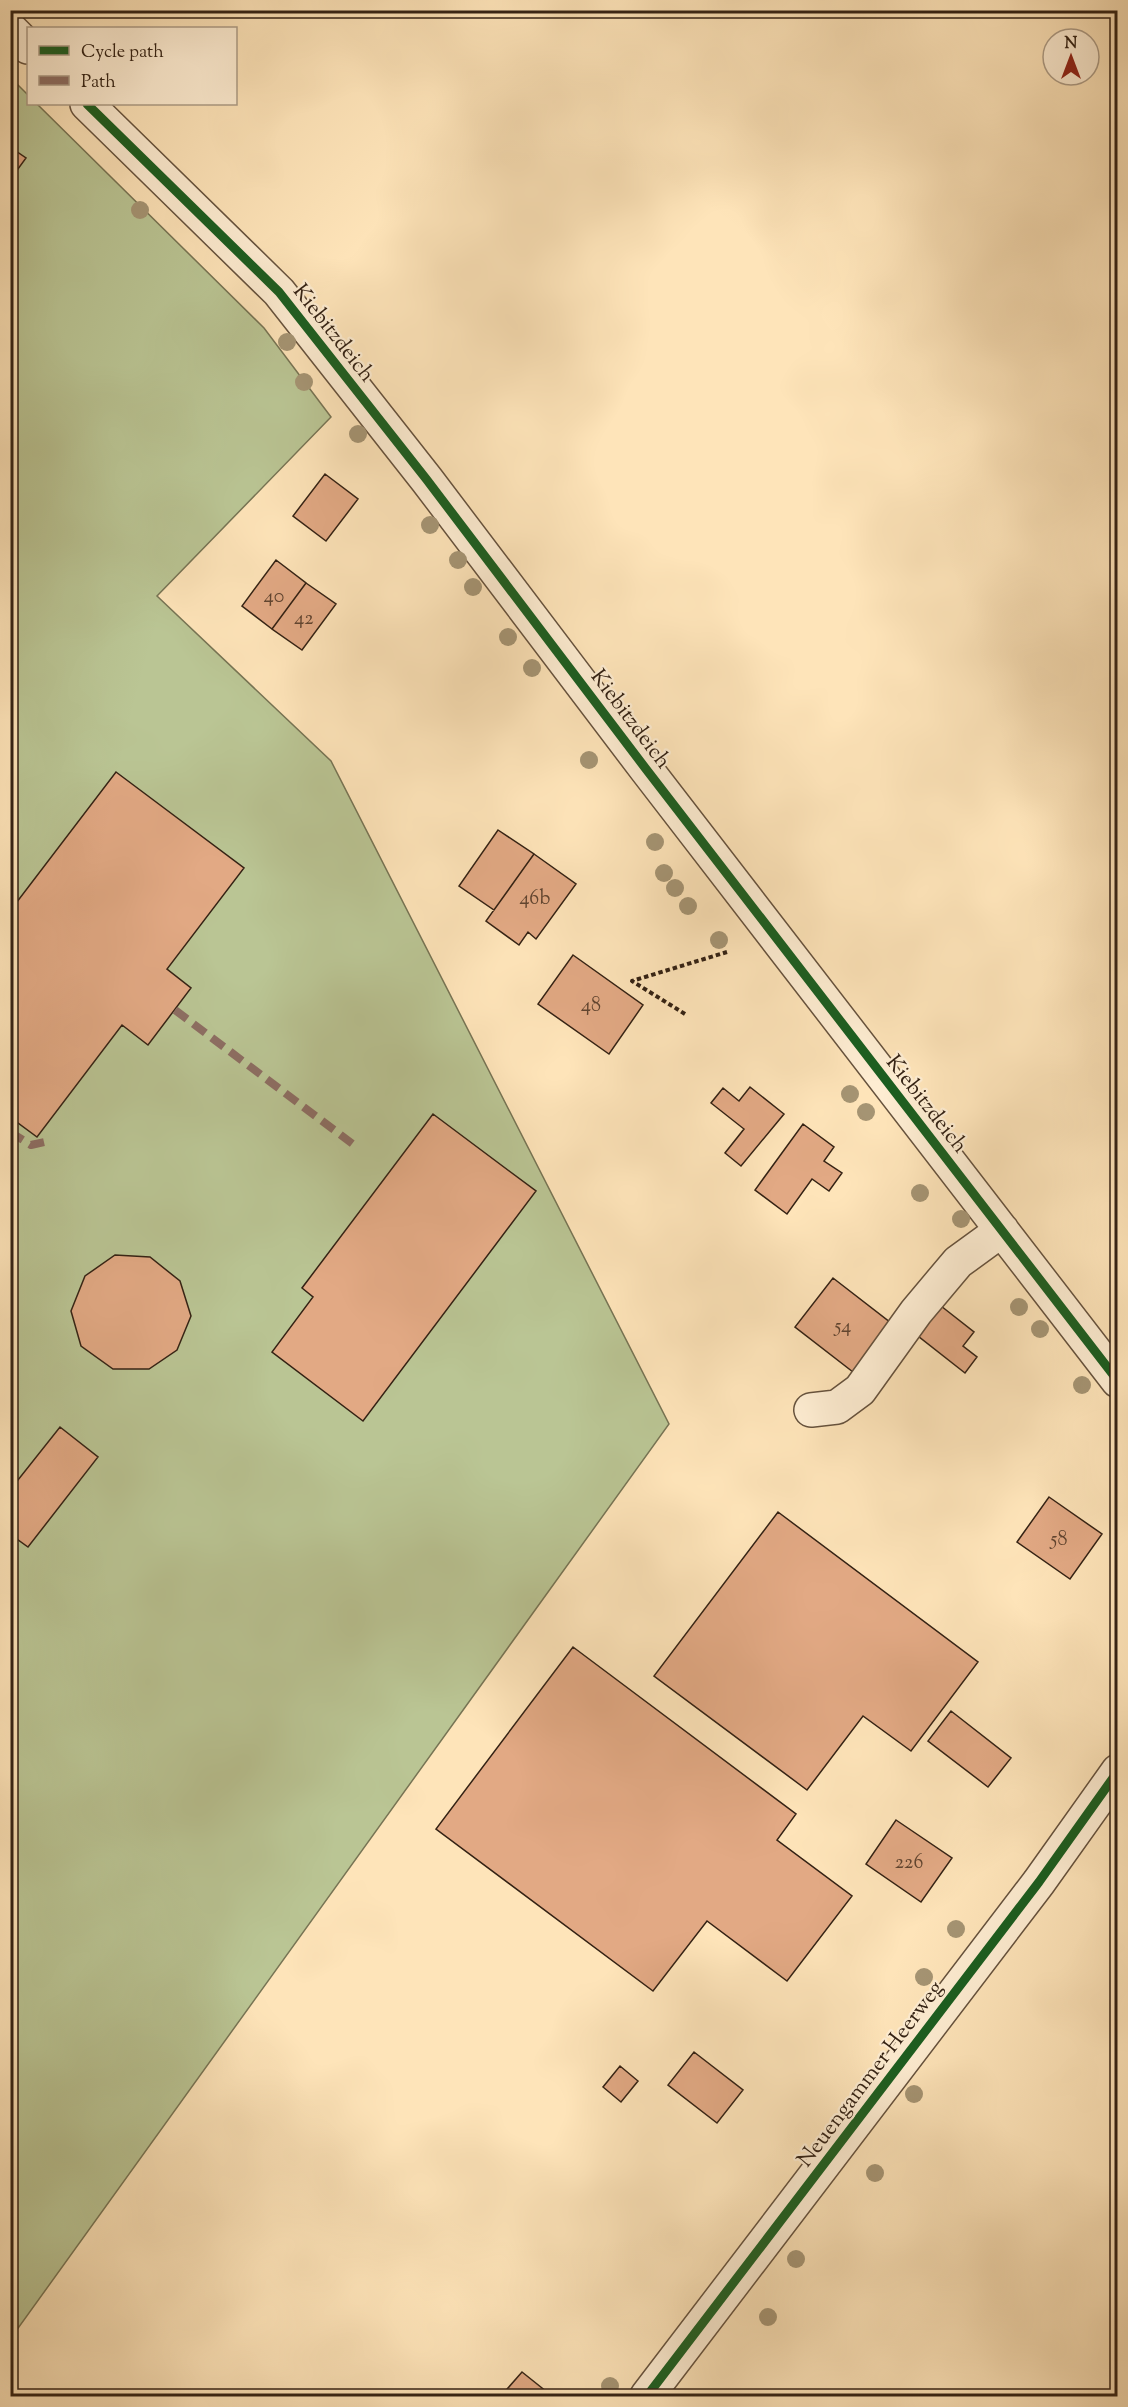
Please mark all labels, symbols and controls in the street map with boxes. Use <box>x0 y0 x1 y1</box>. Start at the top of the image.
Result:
legend <box>27 27 237 105</box>
north arrow <box>1041 27 1101 87</box>
text: N <box>1065 33 1078 56</box>
text: Cycle path <box>81 40 164 66</box>
text: Path <box>81 70 116 96</box>
street label: Kiebitzdeich <box>284 278 381 390</box>
house number: 40 <box>264 583 284 612</box>
house number: 42 <box>294 605 314 634</box>
street label: Kiebitzdeich <box>581 663 678 776</box>
house number: 46b <box>519 885 551 914</box>
house number: 48 <box>581 992 601 1021</box>
street label: Kiebitzdeich <box>877 1049 974 1161</box>
house number: 54 <box>834 1313 851 1342</box>
house number: 58 <box>1050 1526 1067 1555</box>
house number: 226 <box>895 1849 923 1878</box>
street label: Neuengammer Heerweg <box>790 1975 952 2175</box>

